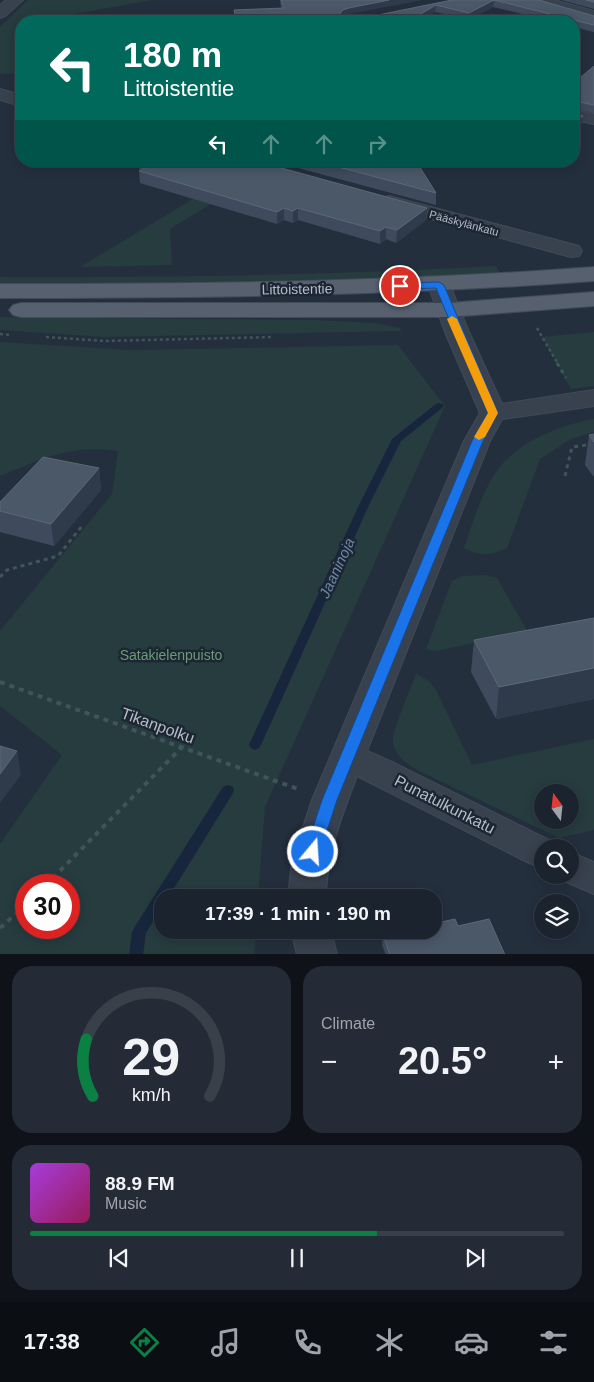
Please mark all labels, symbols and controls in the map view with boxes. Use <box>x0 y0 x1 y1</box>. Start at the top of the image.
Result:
icon: left <box>40 35 105 100</box>
text: 180 m <box>123 35 222 74</box>
text: Littoistentie <box>123 76 234 101</box>
icon: left <box>204 130 232 158</box>
icon: ahead <box>257 130 285 158</box>
icon: ahead <box>310 130 338 158</box>
icon: right <box>363 130 391 158</box>
street label: Pääskylänkatu <box>428 208 500 238</box>
pin <box>379 265 421 307</box>
icon: arrive <box>386 272 414 300</box>
street label: Littoistentie <box>261 280 333 298</box>
water label: Jaaninoja <box>315 535 358 601</box>
park label: Satakielenpuisto <box>120 647 223 663</box>
street label: Tikanpolku <box>119 704 197 747</box>
street label: Punatulkunkatu <box>392 772 498 837</box>
north arrow <box>534 784 579 829</box>
map controls <box>534 784 579 939</box>
position arrow <box>286 825 338 877</box>
button: search <box>534 839 579 884</box>
speed limit sign: 30 <box>15 874 80 939</box>
button: layers <box>534 894 579 939</box>
text: 17:39 · 1 min · 190 m <box>205 903 391 924</box>
text: Climate <box>321 1015 375 1032</box>
text: 29 <box>123 1028 180 1086</box>
text: 20.5° <box>398 1040 487 1082</box>
text: − <box>321 1046 337 1077</box>
text: + <box>548 1046 564 1077</box>
text: km/h <box>132 1085 171 1105</box>
text: 88.9 FM <box>105 1173 175 1194</box>
text: Music <box>105 1195 147 1212</box>
icon: previous <box>105 1244 133 1272</box>
icon: pause <box>283 1244 311 1272</box>
icon: next <box>461 1244 489 1272</box>
icon: directions <box>127 1325 162 1360</box>
icon: music <box>208 1325 243 1360</box>
icon: phone <box>290 1325 325 1360</box>
icon: climate <box>372 1325 407 1360</box>
icon: car <box>454 1325 489 1360</box>
icon: filters <box>536 1325 571 1360</box>
text: 17:38 <box>23 1329 80 1354</box>

